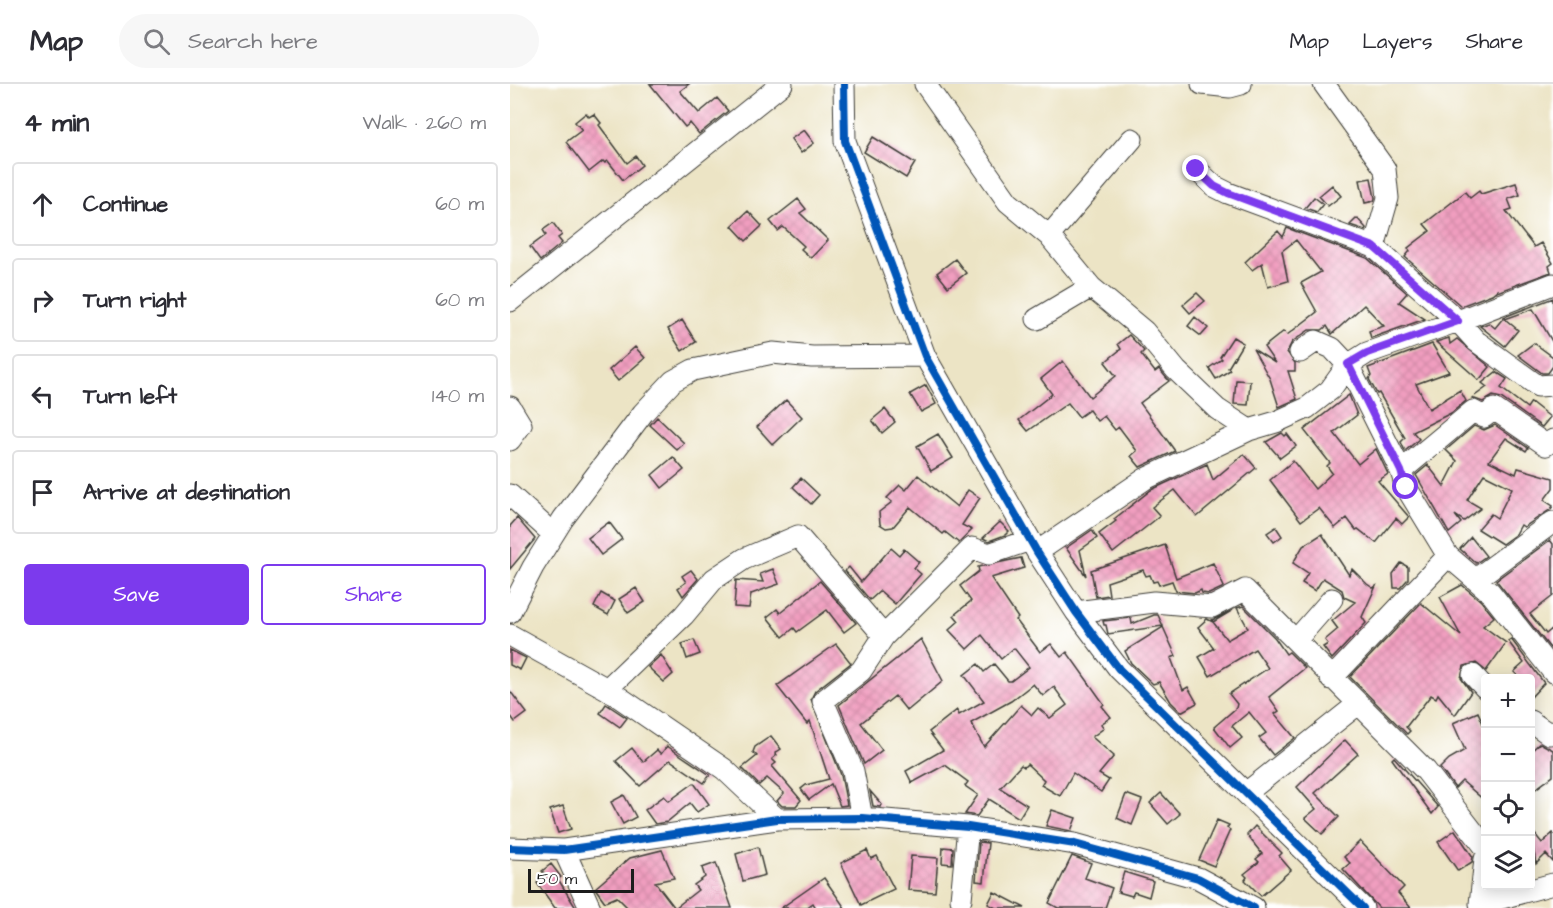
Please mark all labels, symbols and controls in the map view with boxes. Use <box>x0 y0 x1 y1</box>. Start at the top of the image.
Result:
search box <box>119 14 539 68</box>
text: Map <box>30 22 83 61</box>
icon: search <box>140 25 173 58</box>
text: Search here <box>188 26 318 57</box>
text: Map <box>1289 27 1329 56</box>
text: Layers <box>1362 27 1432 56</box>
text: Share <box>1465 27 1523 56</box>
text: 4 min <box>24 105 89 141</box>
text: Walk · 260 m <box>363 109 486 137</box>
route end <box>1182 155 1208 181</box>
icon: ahead <box>26 188 59 221</box>
text: Continue <box>83 189 168 220</box>
text: 60 m <box>435 190 484 218</box>
icon: right <box>26 284 59 317</box>
text: Turn right <box>83 285 186 316</box>
text: 60 m <box>435 286 484 314</box>
icon: left <box>26 380 59 413</box>
text: Turn left <box>83 381 177 412</box>
text: 140 m <box>432 382 484 410</box>
route start <box>1392 473 1418 499</box>
icon: arrive <box>26 476 59 509</box>
text: Arrive at destination <box>83 477 290 508</box>
button: Save <box>24 564 249 625</box>
button: Share <box>261 564 486 625</box>
map controls <box>1481 674 1535 890</box>
button: + <box>1481 674 1535 728</box>
button: − <box>1481 728 1535 782</box>
button: locate <box>1481 782 1535 836</box>
button: layers <box>1481 836 1535 890</box>
scale bar <box>528 866 634 894</box>
text: 50 m <box>537 868 577 890</box>

